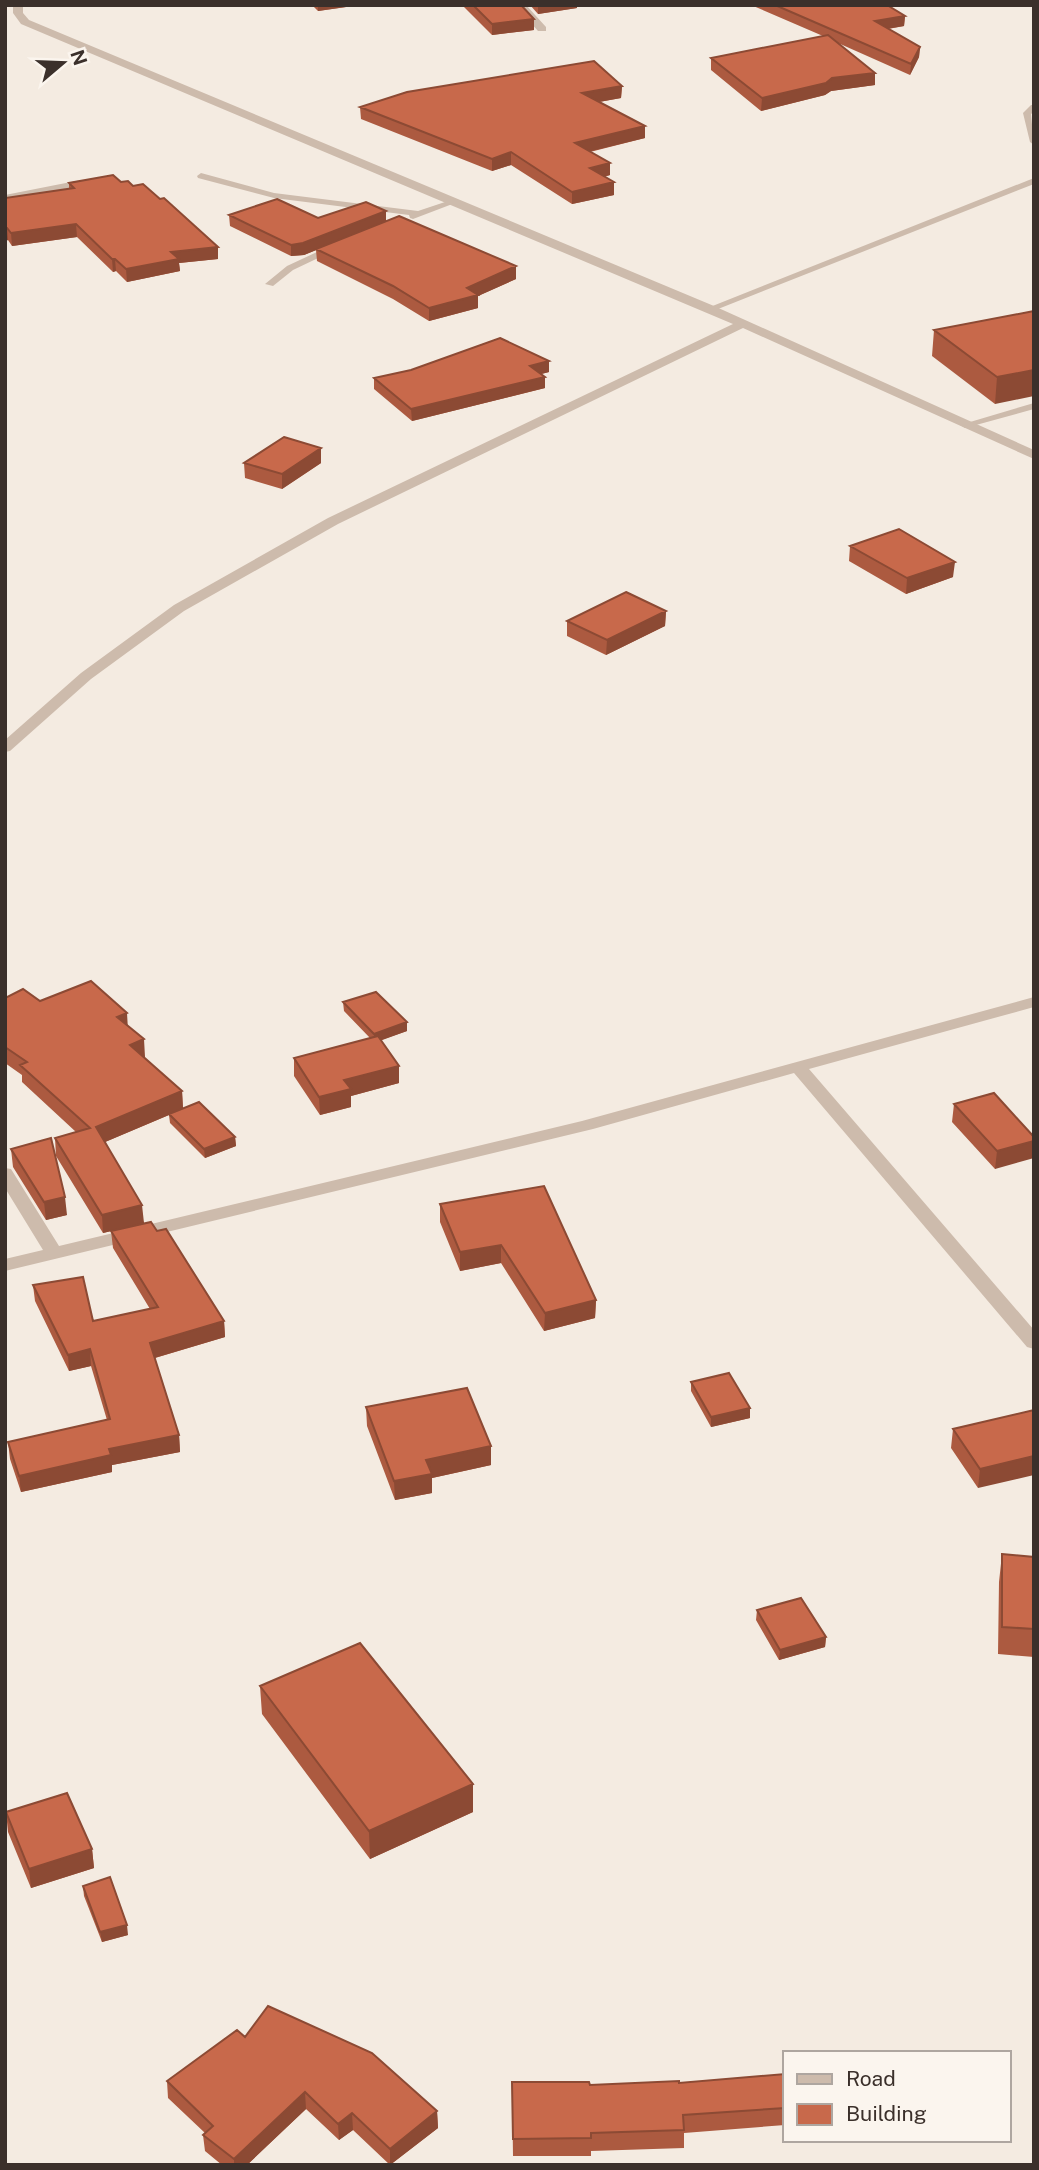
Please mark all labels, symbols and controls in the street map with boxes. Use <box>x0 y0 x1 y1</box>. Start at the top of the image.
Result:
north arrow <box>28 28 98 98</box>
text: N <box>66 47 92 68</box>
legend <box>783 2051 1011 2142</box>
text: Road <box>846 2066 896 2091</box>
text: Building <box>846 2101 927 2126</box>

